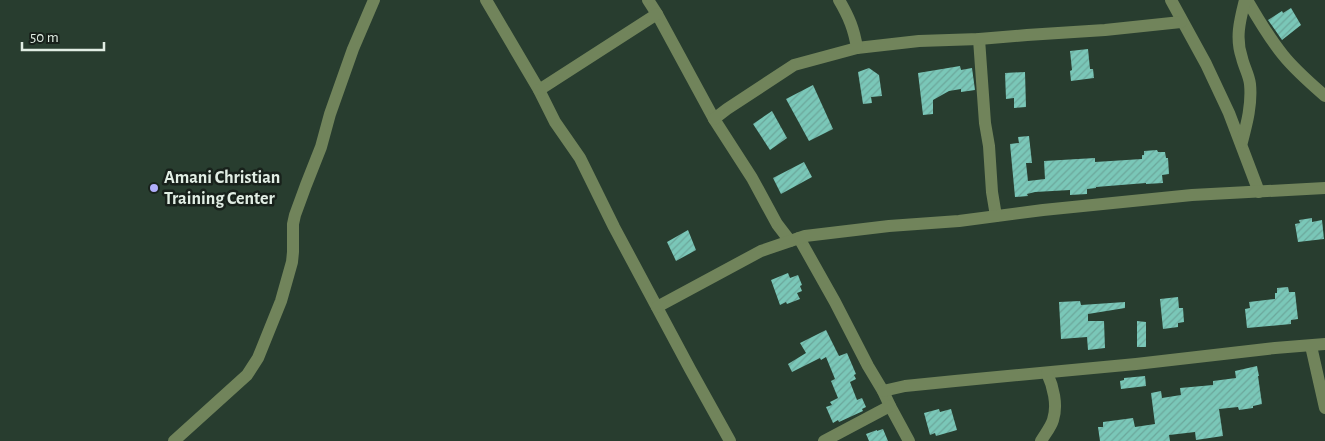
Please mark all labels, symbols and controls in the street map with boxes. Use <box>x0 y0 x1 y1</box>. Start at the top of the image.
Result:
scale bar <box>22 20 105 52</box>
text: 50 m <box>30 30 59 45</box>
place label: Amani Christian Training Center <box>164 169 280 208</box>
marker: Amani Christian Training Center <box>148 182 160 194</box>

